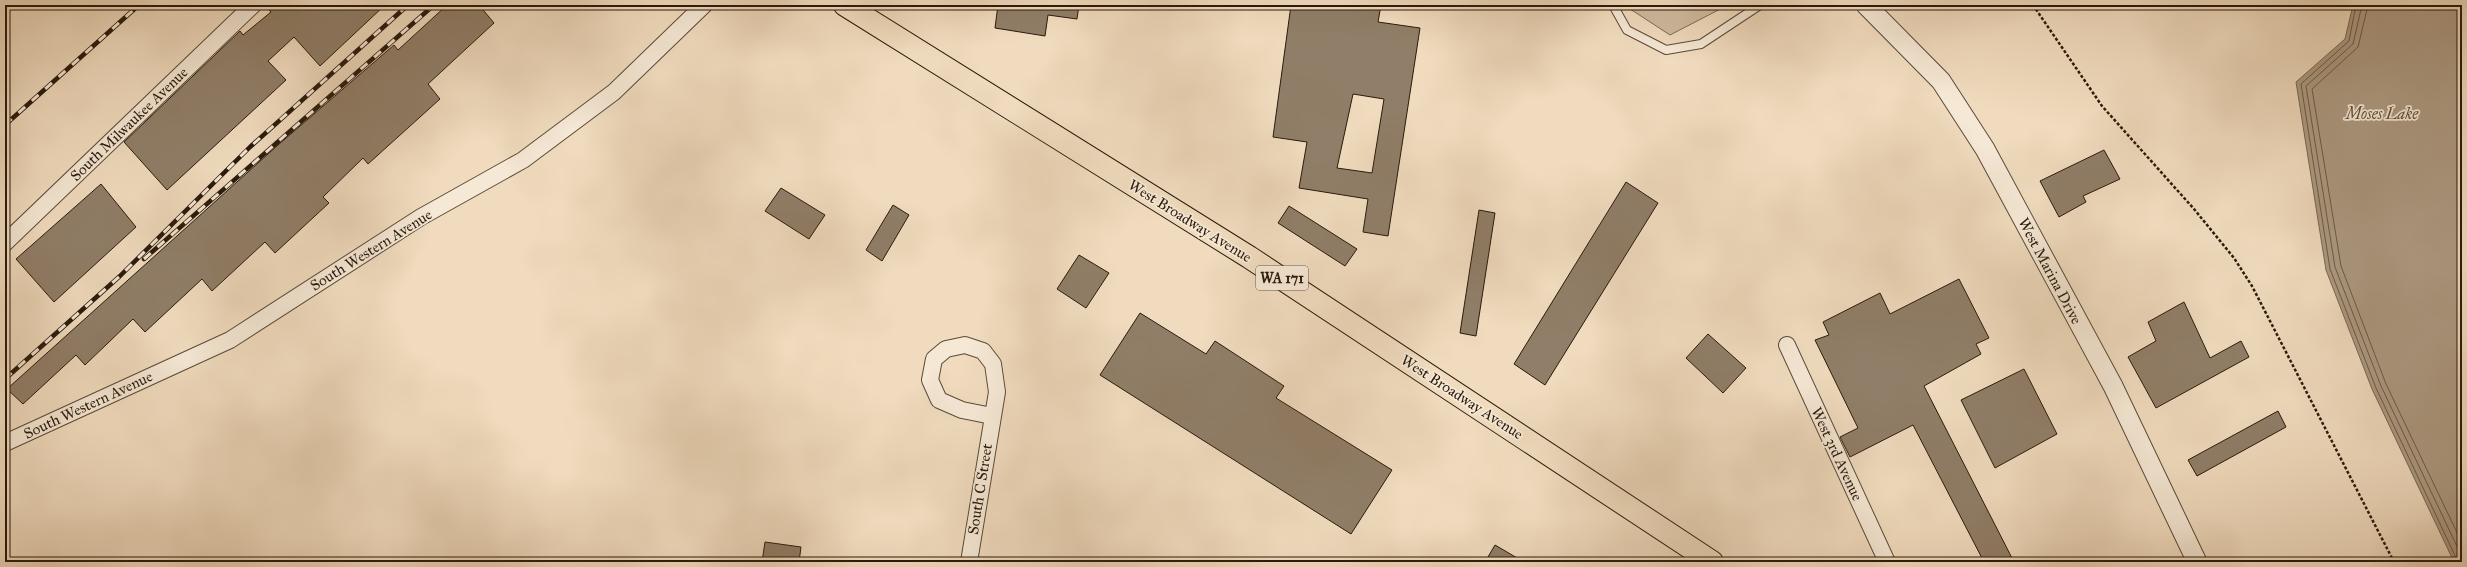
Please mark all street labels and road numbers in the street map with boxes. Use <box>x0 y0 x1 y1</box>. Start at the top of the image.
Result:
street label: South Milwaukee Avenue <box>67 63 191 185</box>
street label: West Broadway Avenue <box>1125 176 1255 266</box>
street label: South Western Avenue <box>307 205 435 295</box>
street label: West Marina Drive <box>2014 215 2086 327</box>
road number: WA 171 <box>1256 266 1308 290</box>
street label: West Broadway Avenue <box>1398 351 1526 443</box>
street label: South Western Avenue <box>21 367 155 443</box>
street label: West 3rd Avenue <box>1807 404 1867 504</box>
street label: South C Street <box>964 442 996 536</box>

